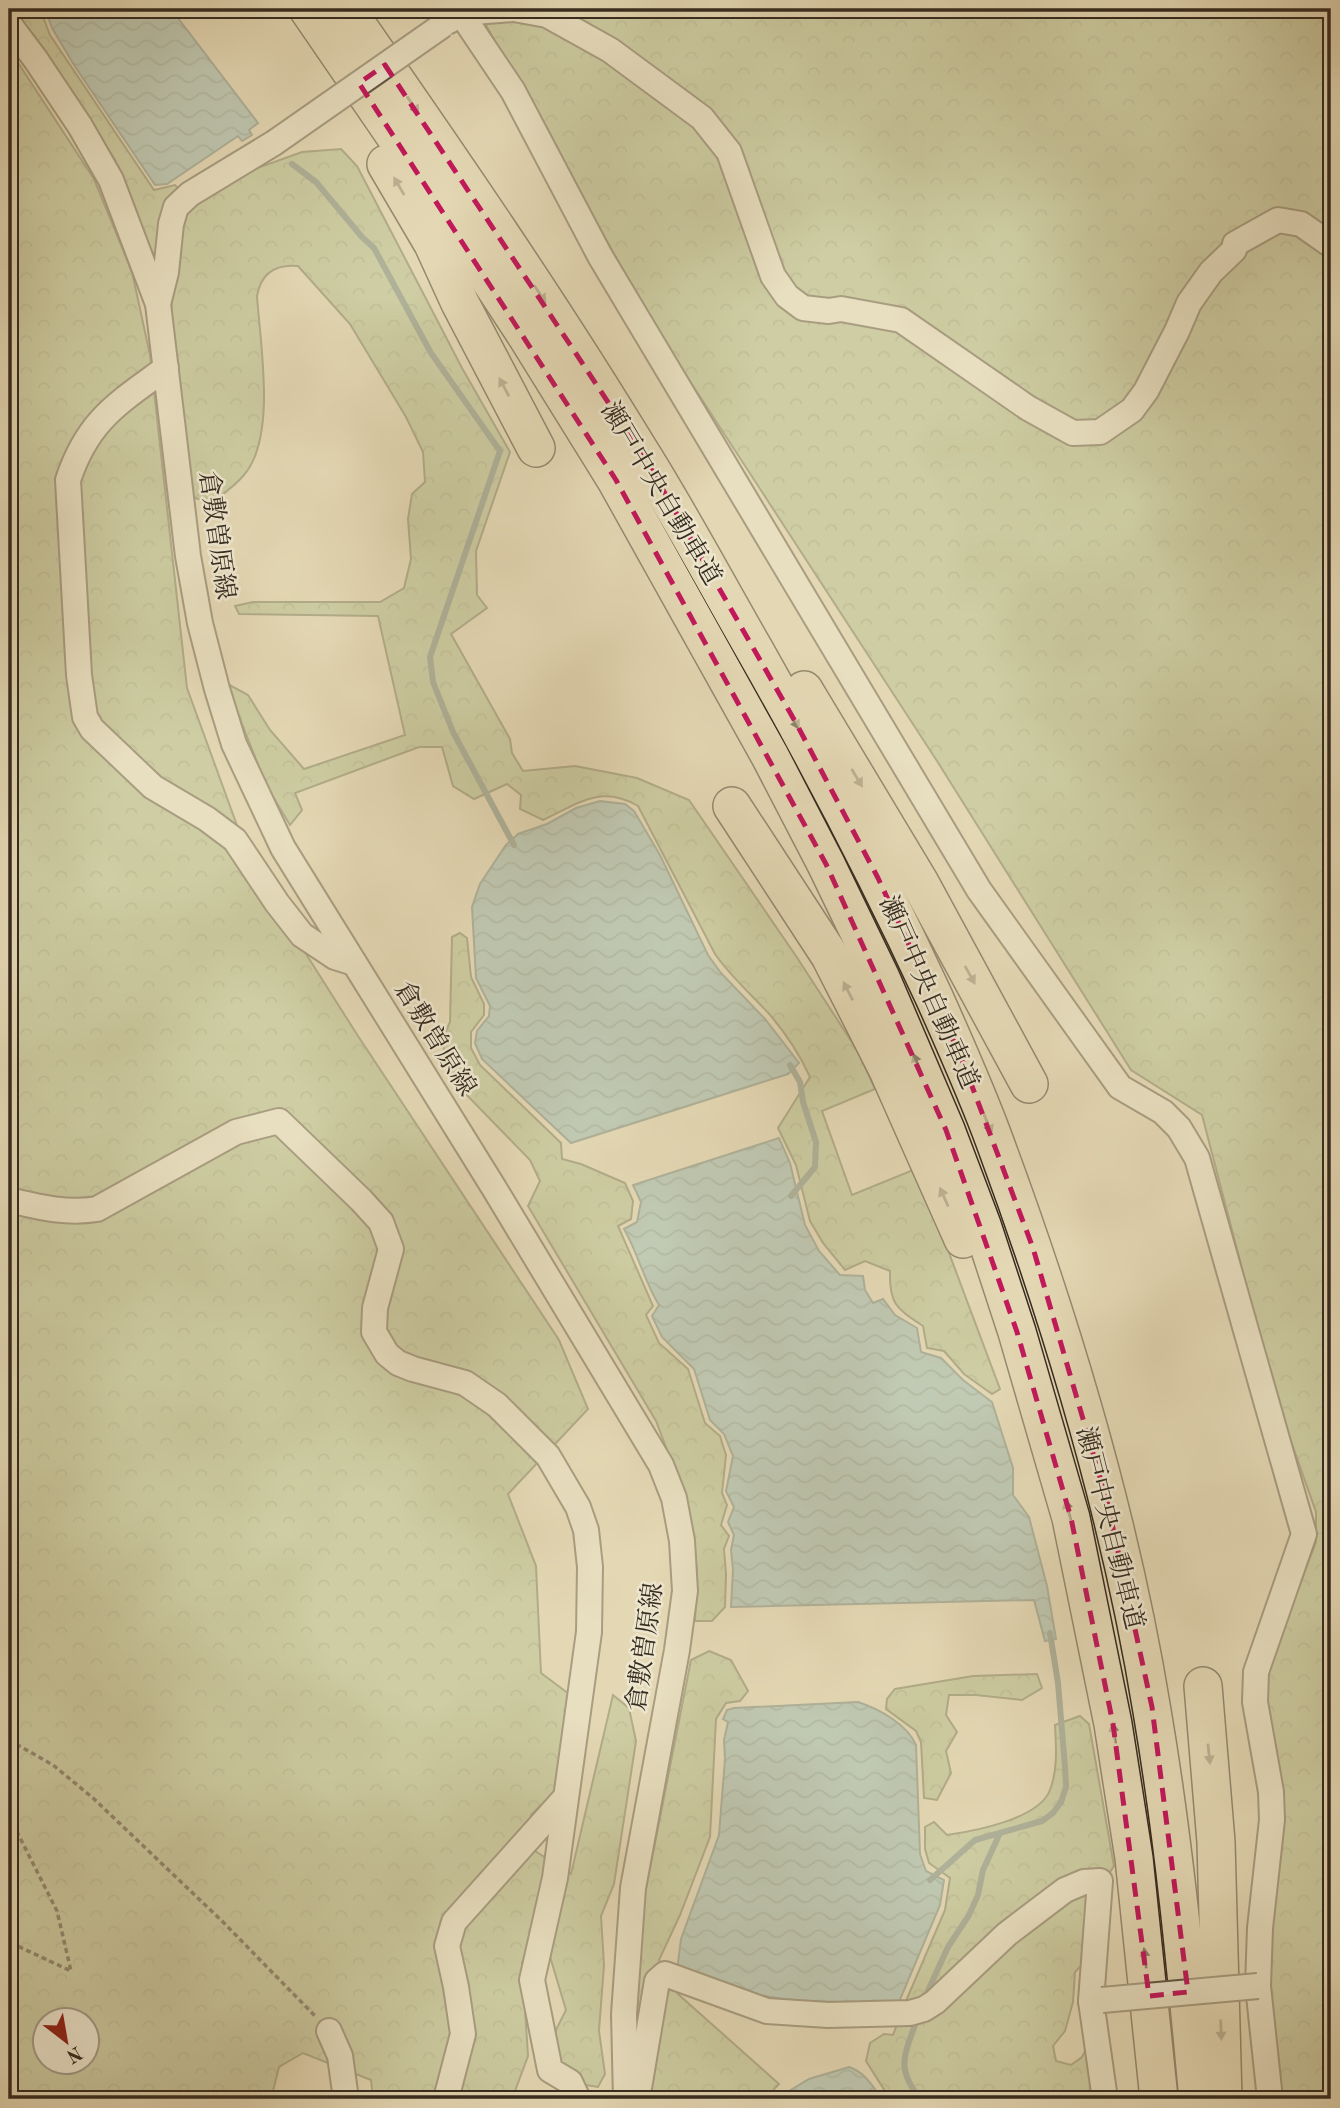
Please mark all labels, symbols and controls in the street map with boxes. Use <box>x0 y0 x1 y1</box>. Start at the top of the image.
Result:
one-way arrow <box>406 96 420 114</box>
one-way arrow <box>393 176 405 195</box>
one-way arrow <box>533 285 547 303</box>
one-way arrow <box>498 378 510 397</box>
street label: 瀬戸中央自動車道 <box>596 397 727 590</box>
street label: 倉敷曽原線 <box>194 469 240 601</box>
one-way arrow <box>788 711 800 730</box>
one-way arrow <box>851 768 863 787</box>
street label: 瀬戸中央自動車道 <box>874 892 984 1093</box>
one-way arrow <box>964 965 976 984</box>
street label: 倉敷曽原線 <box>389 976 481 1101</box>
one-way arrow <box>842 981 853 1001</box>
one-way arrow <box>911 1053 923 1073</box>
one-way arrow <box>983 1114 994 1135</box>
one-way arrow <box>938 1187 950 1207</box>
street label: 瀬戸中央自動車道 <box>1071 1424 1149 1633</box>
one-way arrow <box>1062 1499 1073 1521</box>
street label: 倉敷曽原線 <box>622 1581 668 1713</box>
one-way arrow <box>1108 1722 1119 1744</box>
one-way arrow <box>1203 1744 1214 1766</box>
one-way arrow <box>1139 1947 1150 1969</box>
north arrow <box>32 2007 102 2076</box>
one-way arrow <box>1215 2020 1226 2042</box>
text: N <box>62 2042 85 2066</box>

